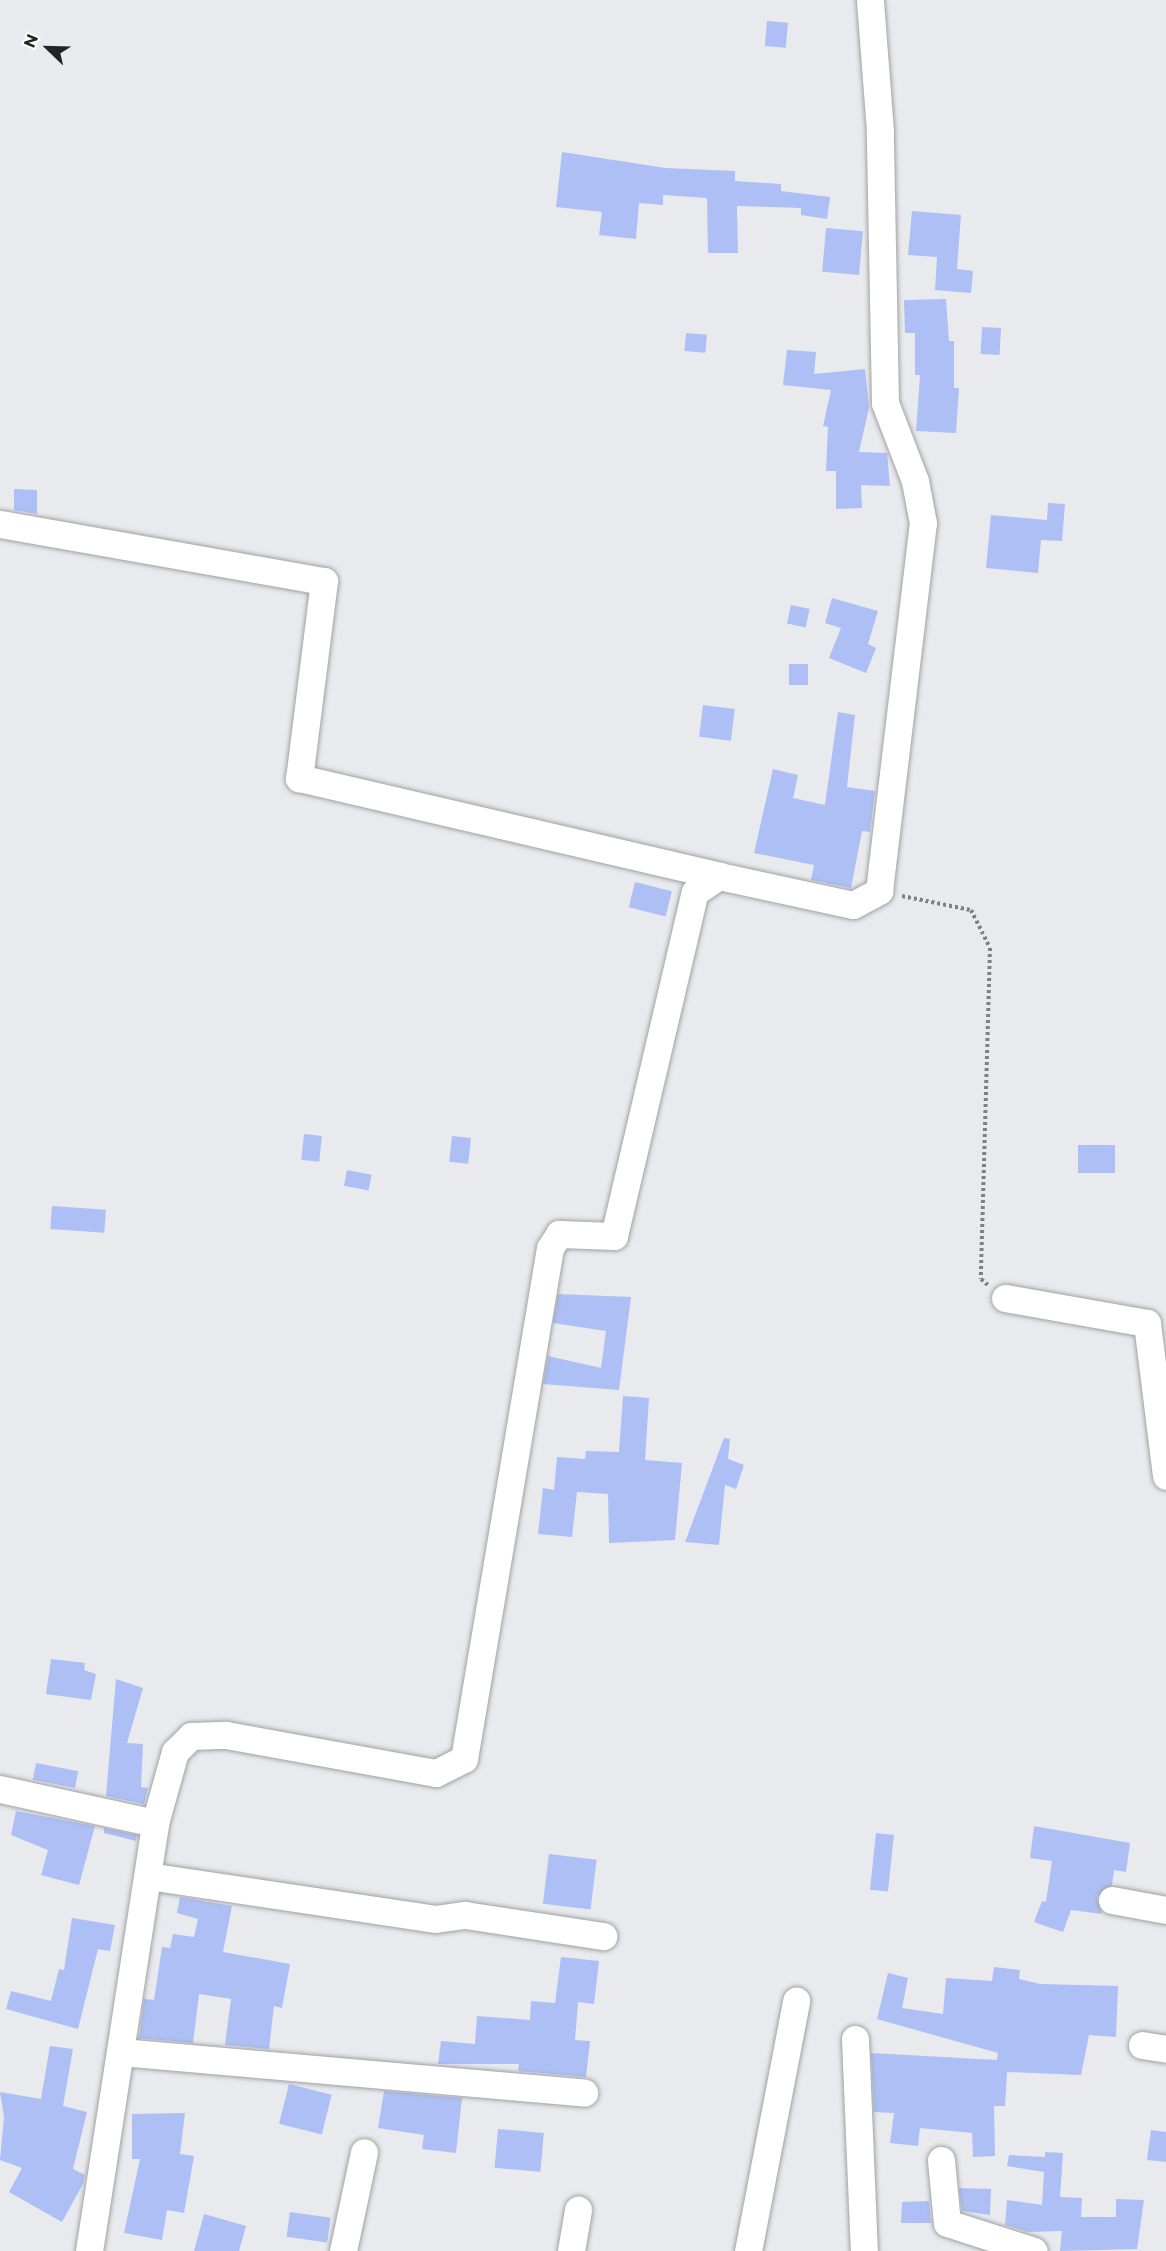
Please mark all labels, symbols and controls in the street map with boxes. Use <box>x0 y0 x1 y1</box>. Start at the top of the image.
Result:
north arrow <box>18 18 78 78</box>
text: N <box>20 31 42 50</box>

